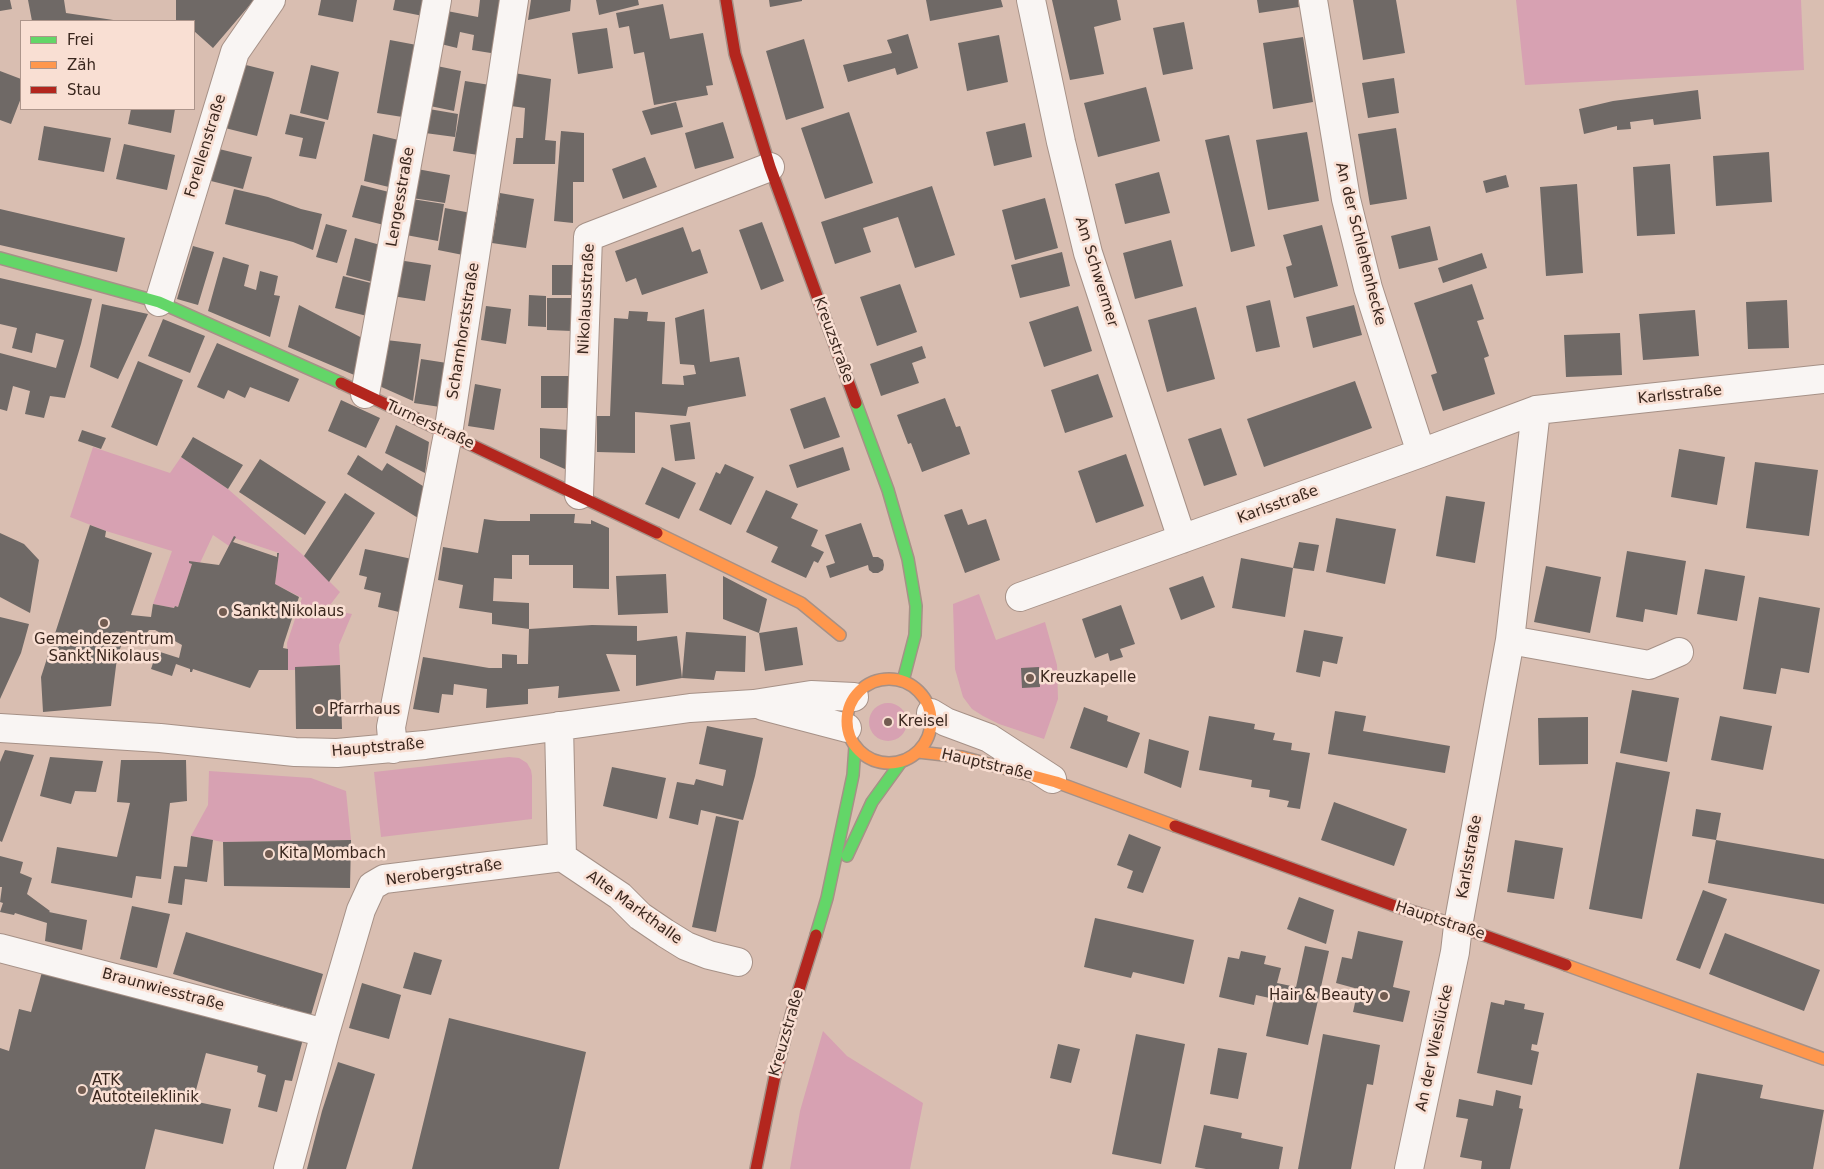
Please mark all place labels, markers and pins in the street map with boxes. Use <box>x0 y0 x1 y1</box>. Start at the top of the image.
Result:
place label: Sankt Nikolaus <box>233 603 344 621</box>
marker: Sankt Nikolaus <box>217 606 229 618</box>
marker: Gemeindezentrum Sankt Nikolaus <box>98 617 110 629</box>
place label: Gemeindezentrum Sankt Nikolaus <box>34 631 174 666</box>
place label: Kreuzkapelle <box>1040 669 1136 687</box>
marker: Kreuzkapelle <box>1024 672 1036 684</box>
place label: Pfarrhaus <box>329 701 400 719</box>
marker: Pfarrhaus <box>313 704 325 716</box>
place label: Kreisel <box>898 713 948 731</box>
marker: Kreisel <box>882 716 894 728</box>
place label: Kita Mombach <box>279 845 386 863</box>
marker: Kita Mombach <box>263 848 275 860</box>
place label: Hair & Beauty <box>1269 987 1374 1005</box>
marker: Hair & Beauty <box>1378 990 1390 1002</box>
place label: ATK Autoteileklinik <box>92 1072 199 1107</box>
marker: ATK Autoteileklinik <box>76 1084 88 1096</box>

